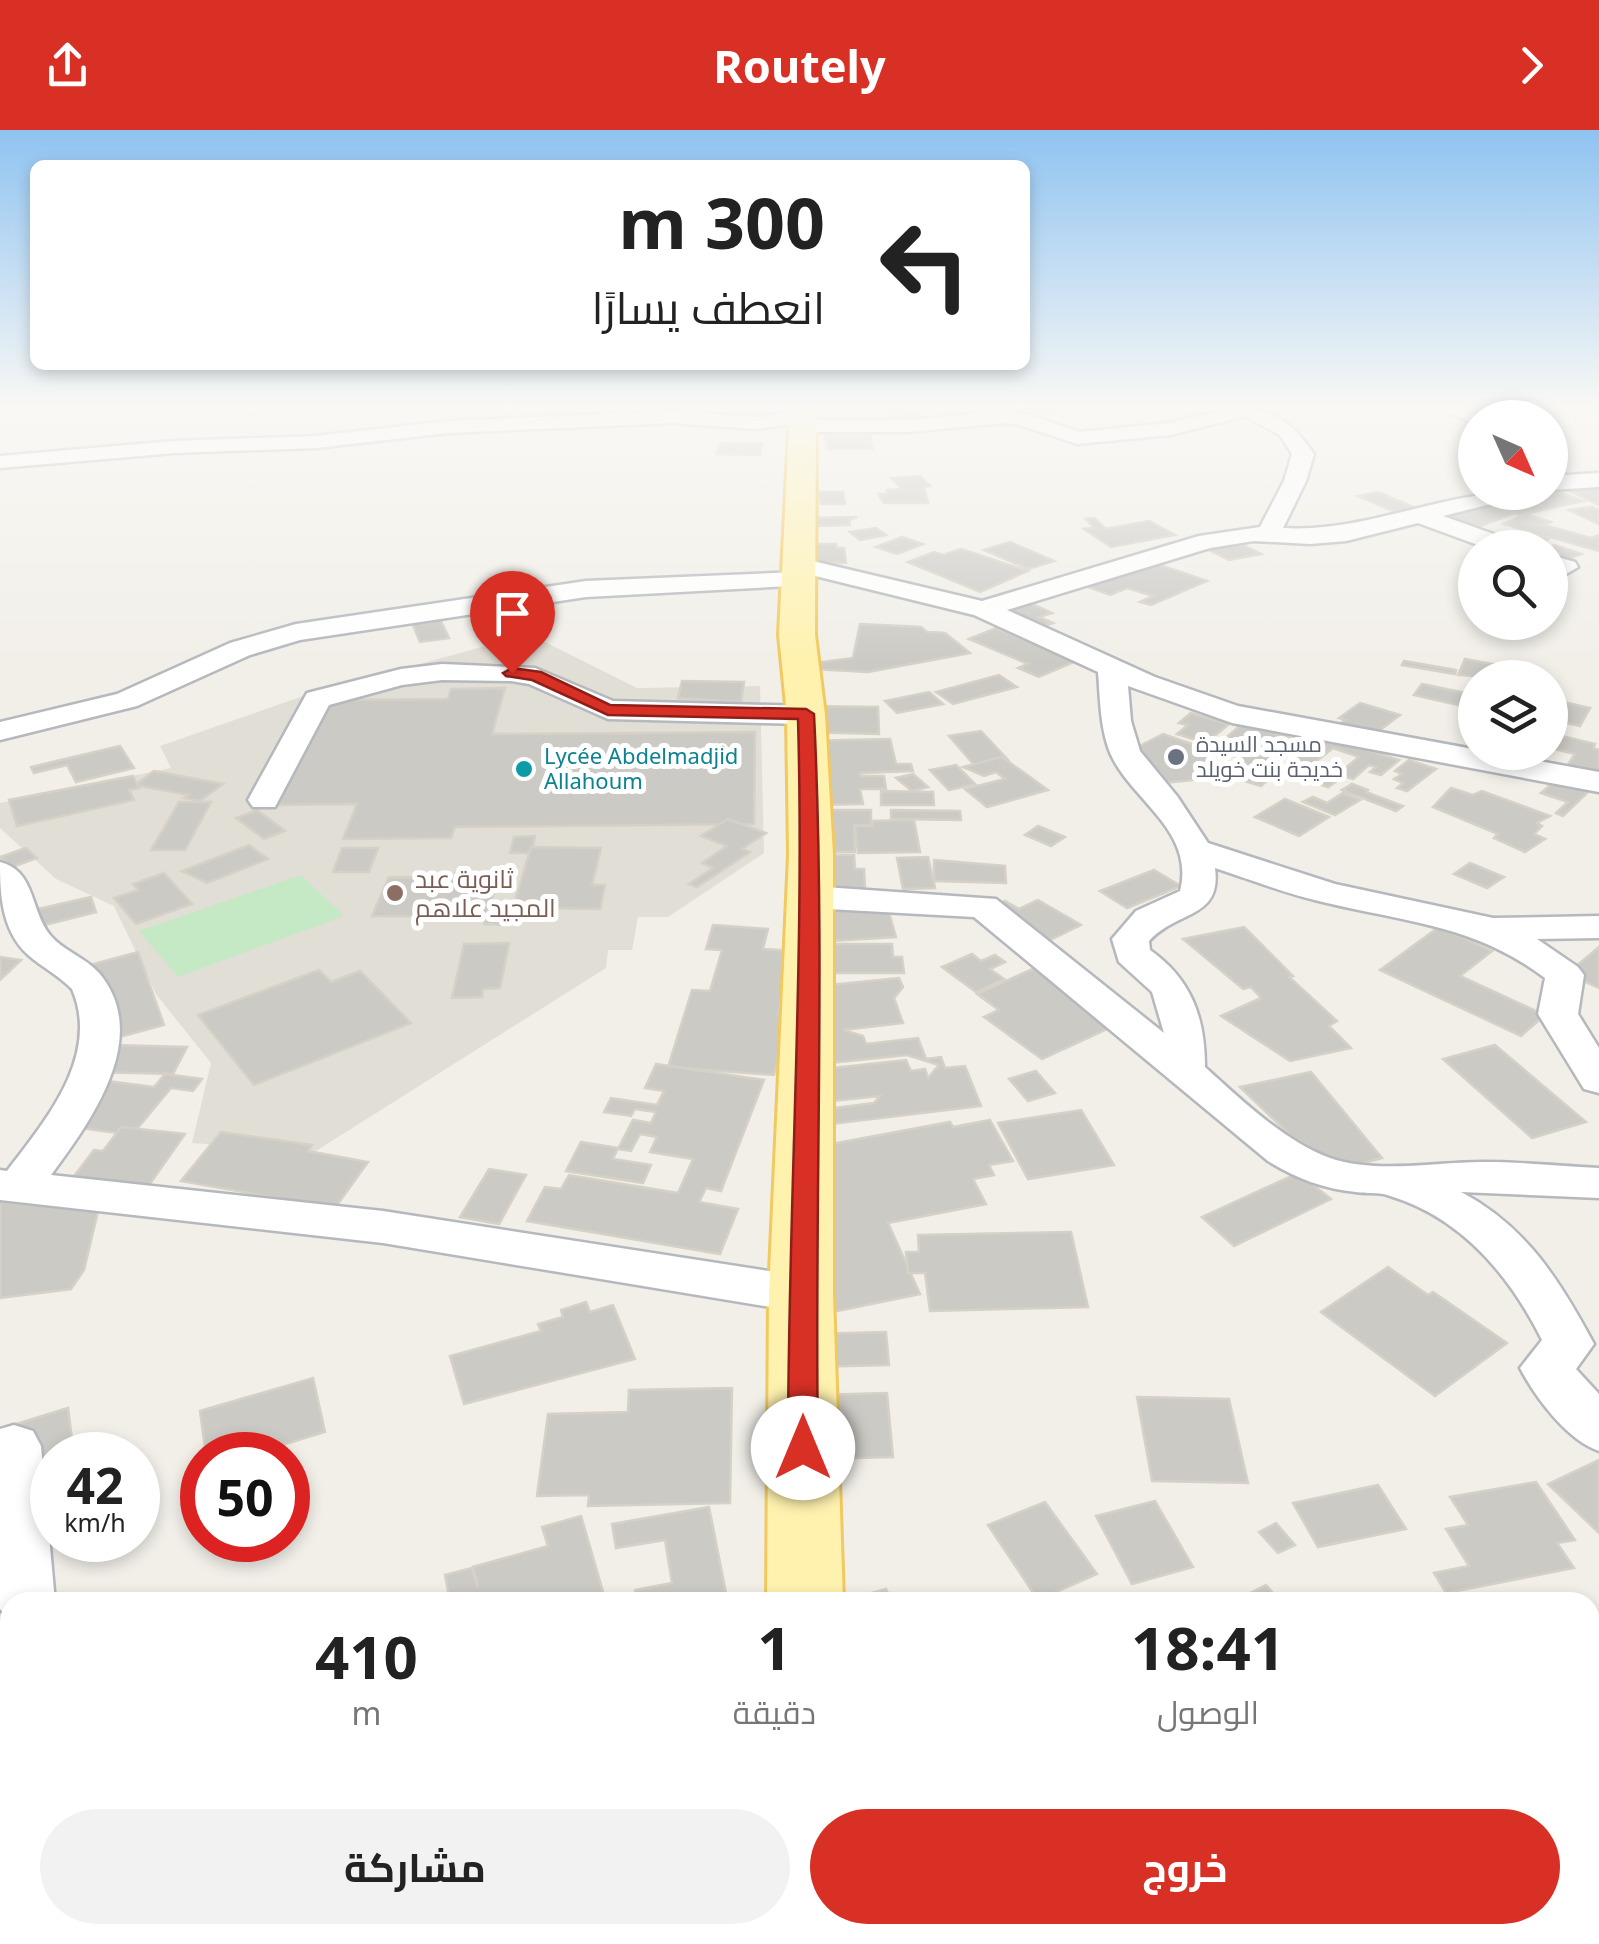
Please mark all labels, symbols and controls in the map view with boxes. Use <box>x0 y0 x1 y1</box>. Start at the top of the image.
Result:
text: Routely <box>713 35 886 96</box>
icon: share <box>40 38 95 93</box>
icon: forward <box>1504 38 1559 93</box>
text: 300 m <box>618 174 825 270</box>
icon: left <box>860 200 990 330</box>
text: انعطف يسارًا <box>591 276 825 337</box>
north arrow <box>1458 400 1568 510</box>
map controls <box>1458 400 1568 770</box>
button: search <box>1458 530 1568 640</box>
pin <box>470 571 555 674</box>
icon: arrive <box>485 586 540 641</box>
button: layers <box>1458 660 1568 770</box>
place label: مسجد السيدة خديجة بنت خويلد <box>1196 728 1343 783</box>
place label: Lycée Abdelmadjid Allahoum <box>544 740 738 795</box>
marker: مسجد السيدة خديجة بنت خويلد <box>1165 746 1187 768</box>
marker: Lycée Abdelmadjid Allahoum <box>513 758 535 780</box>
place label: ثانوية عبد المجيد علاهم <box>415 861 556 926</box>
marker: ثانوية عبد المجيد علاهم <box>384 882 406 904</box>
position arrow <box>751 1396 855 1500</box>
speed limit sign: 50 <box>180 1432 310 1562</box>
text: 42 <box>66 1451 124 1519</box>
text: km/h <box>64 1505 126 1539</box>
text: 1 <box>757 1606 792 1688</box>
text: 18:41 <box>1131 1606 1285 1688</box>
text: 410 <box>315 1615 418 1697</box>
text: دقيقة <box>733 1690 816 1733</box>
text: الوصول <box>1157 1690 1259 1733</box>
text: m <box>351 1691 381 1734</box>
button: مشاركة <box>40 1809 790 1924</box>
button: خروج <box>810 1809 1560 1924</box>

